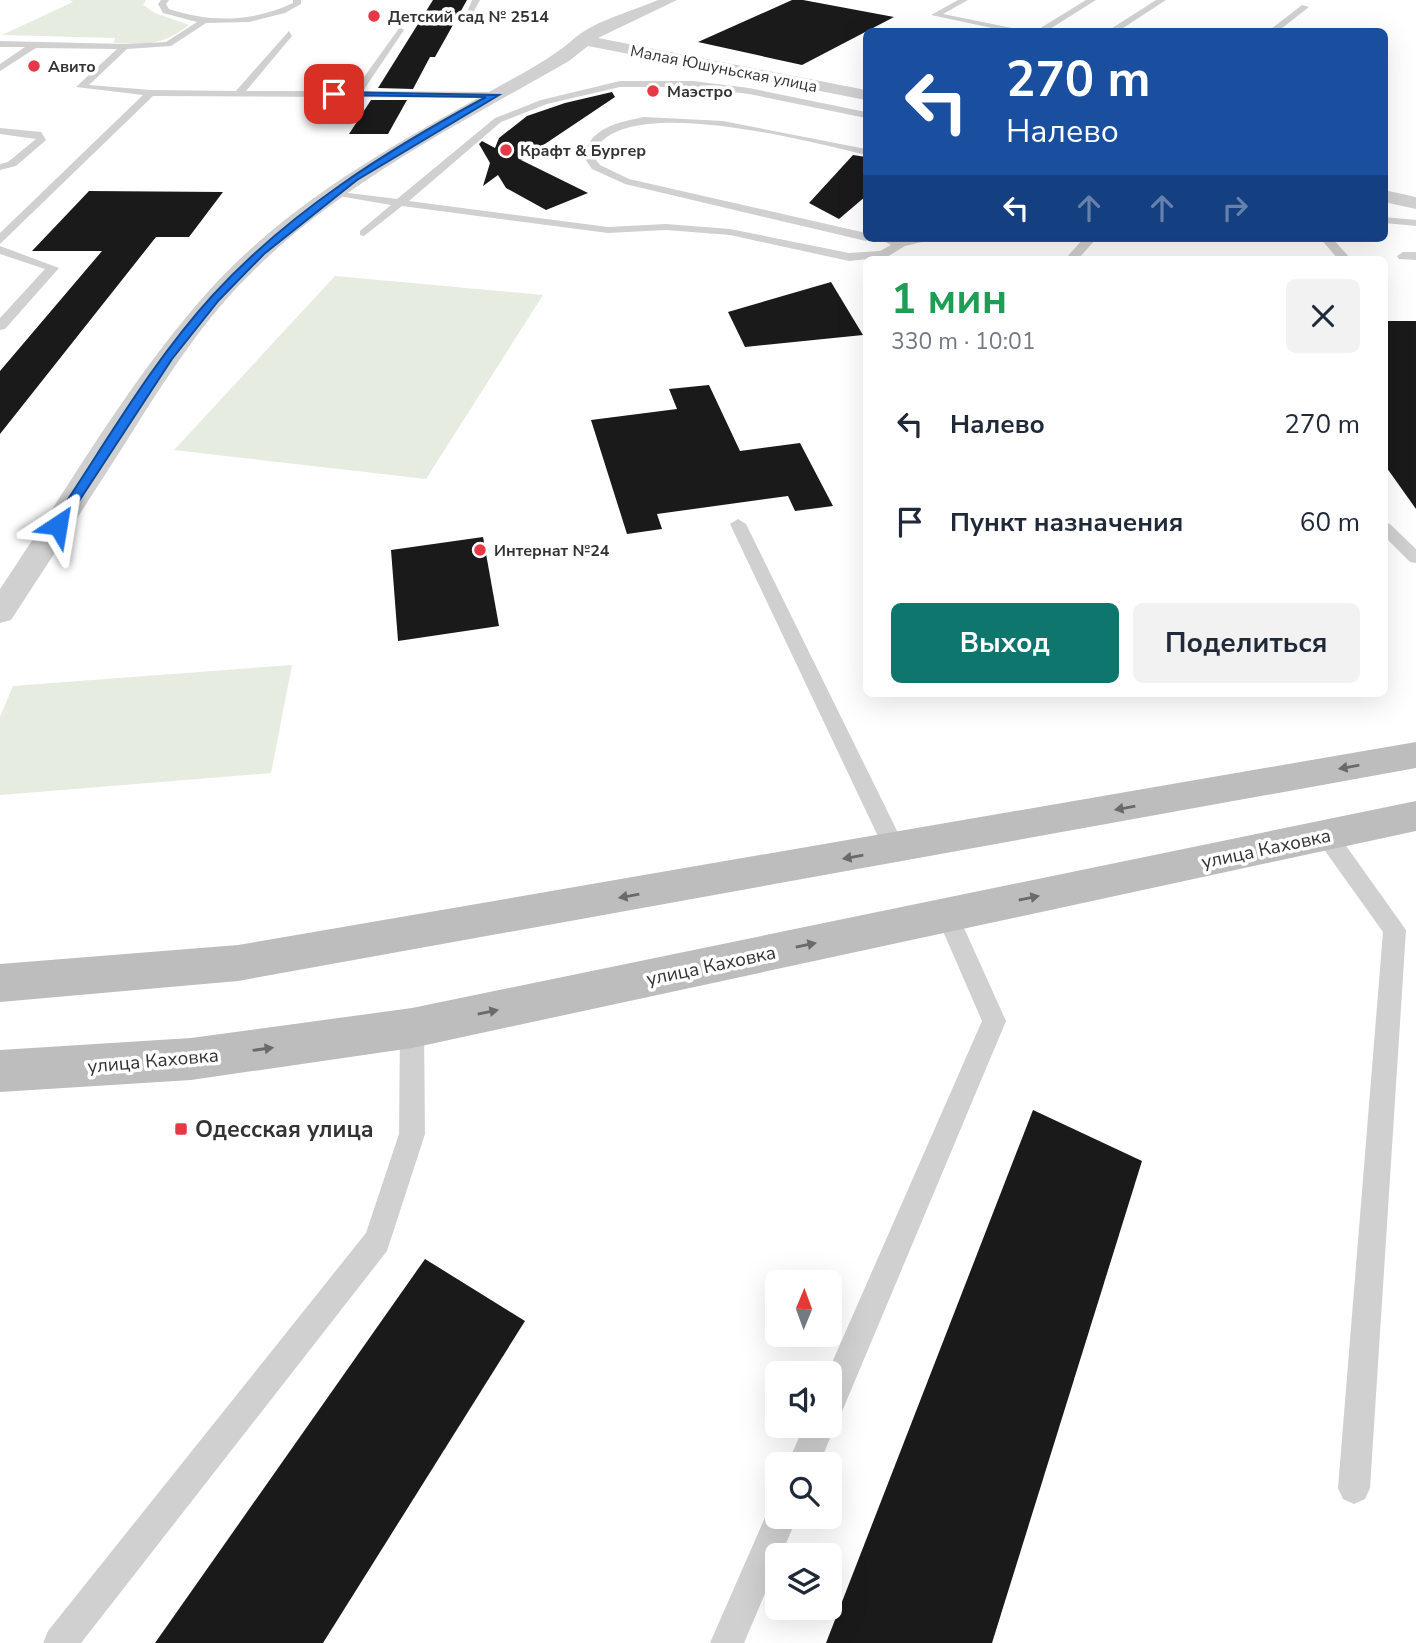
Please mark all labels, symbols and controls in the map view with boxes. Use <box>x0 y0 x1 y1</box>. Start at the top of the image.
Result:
place label: Детский сад № 2514 <box>388 6 549 28</box>
marker: Детский сад № 2514 <box>366 8 382 24</box>
street label: Малая Юшуньская улица <box>628 40 819 98</box>
text: 270 m <box>1006 46 1150 113</box>
place label: Авито <box>48 56 96 78</box>
icon: left <box>891 56 982 147</box>
marker: Авито <box>26 58 42 74</box>
pin <box>304 64 364 124</box>
icon: arrive <box>315 75 353 113</box>
place label: Маэстро <box>667 81 733 103</box>
marker: Маэстро <box>645 83 661 99</box>
text: Налево <box>1006 110 1119 153</box>
place label: Крафт & Бургер <box>520 140 646 162</box>
marker: Крафт & Бургер <box>498 142 514 158</box>
icon: left <box>997 189 1035 227</box>
icon: ahead <box>1070 189 1108 227</box>
icon: ahead <box>1143 189 1181 227</box>
icon: right <box>1216 189 1254 227</box>
text: 1 мин <box>891 271 1007 328</box>
button: close <box>1286 279 1360 353</box>
text: 330 m · 10:01 <box>891 326 1036 357</box>
icon: left <box>891 405 929 443</box>
text: Налево <box>950 407 1045 442</box>
text: 270 m <box>1284 407 1360 442</box>
position arrow <box>21 488 95 562</box>
icon: arrive <box>891 503 929 541</box>
text: Пункт назначения <box>950 505 1183 540</box>
text: 60 m <box>1300 505 1360 540</box>
place label: Интернат №24 <box>494 540 610 562</box>
marker: Интернат №24 <box>472 542 488 558</box>
button: Выход <box>891 603 1119 683</box>
button: Поделиться <box>1133 603 1360 683</box>
one-way arrow <box>1338 762 1360 773</box>
one-way arrow <box>1114 802 1136 813</box>
street label: улица Каховка <box>1199 823 1333 875</box>
one-way arrow <box>842 852 864 863</box>
one-way arrow <box>618 891 640 902</box>
one-way arrow <box>1018 892 1040 903</box>
one-way arrow <box>795 939 817 950</box>
street label: улица Каховка <box>644 940 778 992</box>
one-way arrow <box>477 1006 499 1017</box>
street label: улица Каховка <box>86 1042 220 1080</box>
one-way arrow <box>252 1043 274 1054</box>
place label: Одесская улица <box>195 1114 374 1145</box>
marker: Одесская улица <box>173 1121 189 1137</box>
north arrow <box>765 1270 842 1348</box>
map controls <box>765 1270 842 1620</box>
button: sound <box>765 1361 842 1438</box>
button: search <box>765 1452 842 1529</box>
button: layers <box>765 1543 842 1620</box>

